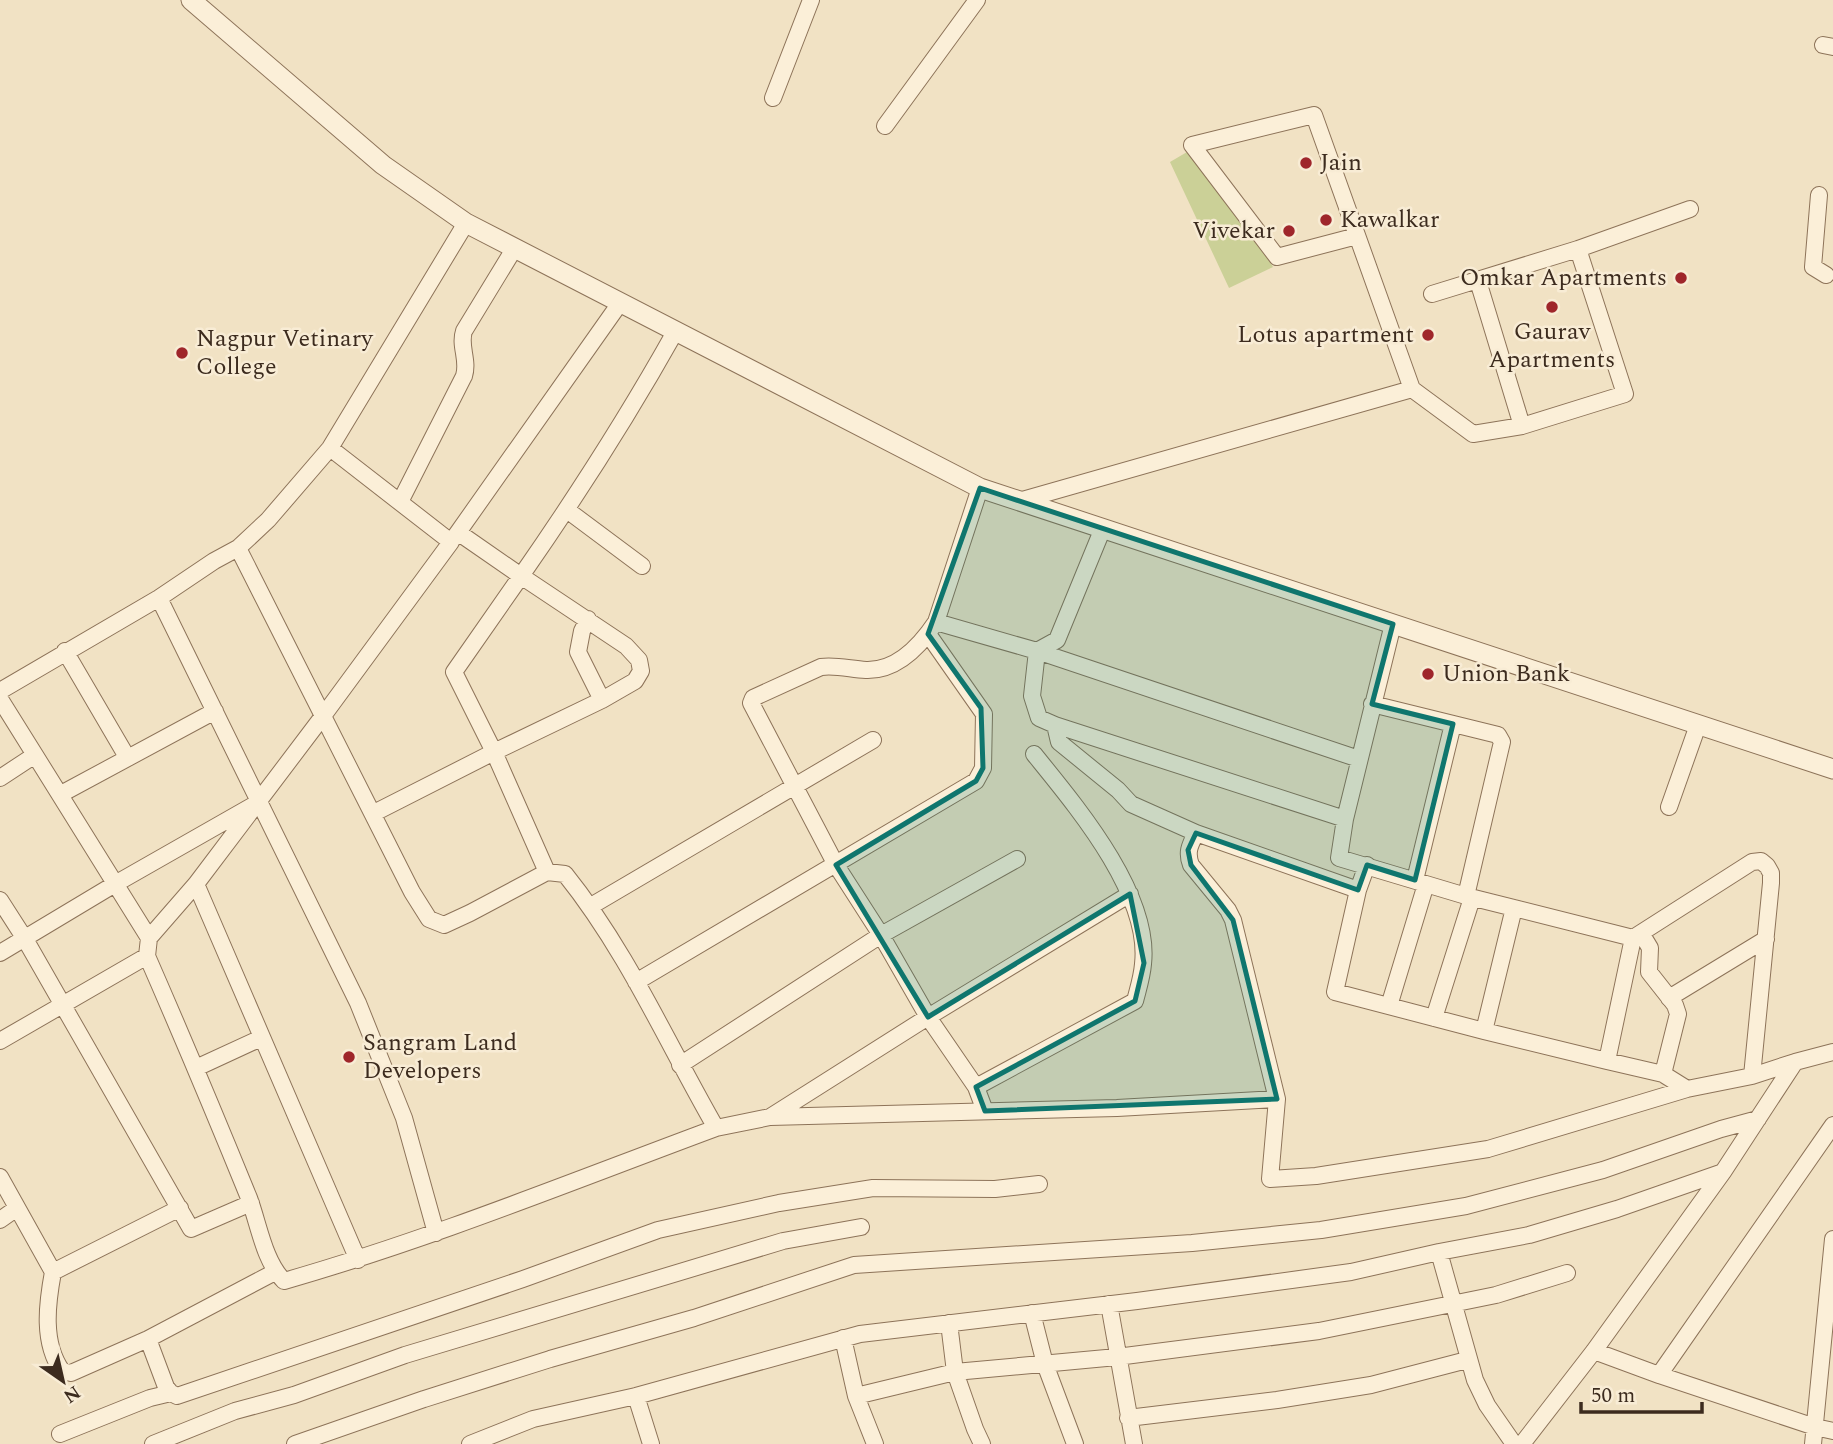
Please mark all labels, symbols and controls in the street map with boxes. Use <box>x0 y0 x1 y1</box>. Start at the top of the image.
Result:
place label: Jain <box>1320 145 1362 181</box>
marker: Jain <box>1298 155 1314 171</box>
place label: Kawalkar <box>1340 202 1440 238</box>
marker: Kawalkar <box>1318 212 1334 228</box>
place label: Vivekar <box>1192 213 1275 249</box>
marker: Vivekar <box>1281 223 1297 239</box>
place label: Omkar Apartments <box>1460 260 1667 296</box>
marker: Omkar Apartments <box>1673 270 1689 286</box>
marker: Gaurav Apartments <box>1544 299 1560 315</box>
place label: Gaurav Apartments <box>1489 314 1615 378</box>
place label: Lotus apartment <box>1237 317 1414 353</box>
place label: Nagpur Vetinary College <box>196 321 374 385</box>
marker: Lotus apartment <box>1420 327 1436 343</box>
marker: Nagpur Vetinary College <box>174 345 190 361</box>
place label: Union Bank <box>1442 656 1570 692</box>
marker: Union Bank <box>1420 666 1436 682</box>
place label: Sangram Land Developers <box>363 1025 517 1089</box>
marker: Sangram Land Developers <box>341 1049 357 1065</box>
north arrow <box>28 1346 98 1416</box>
scale bar <box>1581 1370 1702 1414</box>
text: N <box>57 1377 86 1410</box>
text: 50 m <box>1591 1380 1635 1412</box>

